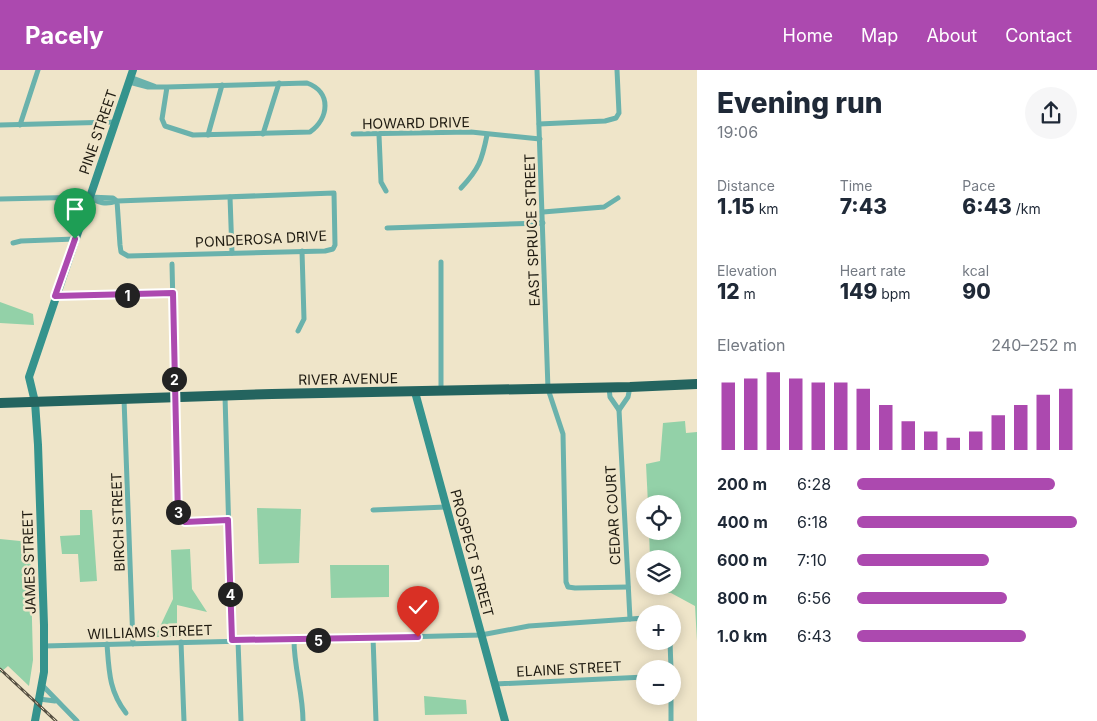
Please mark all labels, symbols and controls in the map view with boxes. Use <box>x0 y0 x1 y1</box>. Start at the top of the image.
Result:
text: Pacely <box>25 21 104 50</box>
text: Home <box>783 25 833 46</box>
text: Map <box>861 25 898 46</box>
text: About <box>926 25 977 46</box>
text: Contact <box>1005 25 1072 46</box>
text: Evening run <box>717 86 883 120</box>
street label: PINE STREET <box>75 87 120 176</box>
button: share <box>1025 87 1077 139</box>
street label: HOWARD DRIVE <box>362 113 470 132</box>
text: 19:06 <box>717 122 758 142</box>
street label: EAST SPRUCE STREET <box>520 153 543 307</box>
text: Distance <box>717 177 775 194</box>
text: Time <box>840 177 873 194</box>
text: Pace <box>962 177 995 194</box>
pin <box>54 188 96 239</box>
text: 1.15 <box>717 194 755 219</box>
text: 7:43 <box>840 194 887 219</box>
text: 6:43 <box>962 194 1012 219</box>
icon: arrive <box>61 195 89 223</box>
text: km <box>755 200 779 217</box>
text: /km <box>1012 200 1041 217</box>
street label: PONDEROSA DRIVE <box>195 227 327 250</box>
text: Elevation <box>717 262 777 279</box>
text: Heart rate <box>840 262 906 279</box>
text: kcal <box>962 262 989 279</box>
text: 12 <box>717 279 740 304</box>
text: 149 <box>840 279 877 304</box>
text: 90 <box>962 279 991 304</box>
pin: 1 <box>114 282 140 308</box>
text: m <box>740 285 756 302</box>
text: bpm <box>877 285 911 302</box>
text: 1 <box>124 287 131 304</box>
text: Elevation <box>717 335 786 355</box>
text: 240–252 m <box>991 335 1077 355</box>
pin: 2 <box>162 366 186 392</box>
street label: RIVER AVENUE <box>298 369 398 388</box>
text: 2 <box>170 371 179 388</box>
street label: CEDAR COURT <box>601 465 624 566</box>
street label: BIRCH STREET <box>107 472 128 572</box>
text: 200 m <box>717 474 767 494</box>
text: 6:28 <box>797 474 831 494</box>
street label: PROSPECT STREET <box>447 487 498 618</box>
map controls <box>636 495 681 705</box>
button: locate <box>636 495 681 540</box>
pin: 3 <box>166 500 190 524</box>
text: 3 <box>174 504 183 521</box>
street label: JAMES STREET <box>18 510 39 614</box>
text: 400 m <box>717 512 768 532</box>
text: 6:18 <box>797 512 828 532</box>
button: layers <box>636 550 681 595</box>
text: 600 m <box>717 550 767 570</box>
text: 7:10 <box>797 550 827 570</box>
pin: 4 <box>218 582 242 606</box>
text: 4 <box>226 586 235 603</box>
pin <box>397 586 439 637</box>
text: 800 m <box>717 588 767 608</box>
text: 6:56 <box>797 588 831 608</box>
icon: check <box>404 593 432 621</box>
button: + <box>636 605 681 650</box>
street label: WILLIAMS STREET <box>87 621 213 642</box>
text: 1.0 km <box>717 626 767 646</box>
text: 6:43 <box>797 626 832 646</box>
pin: 5 <box>306 628 330 652</box>
text: 5 <box>314 632 323 649</box>
street label: ELAINE STREET <box>516 657 622 680</box>
button: − <box>636 660 681 705</box>

